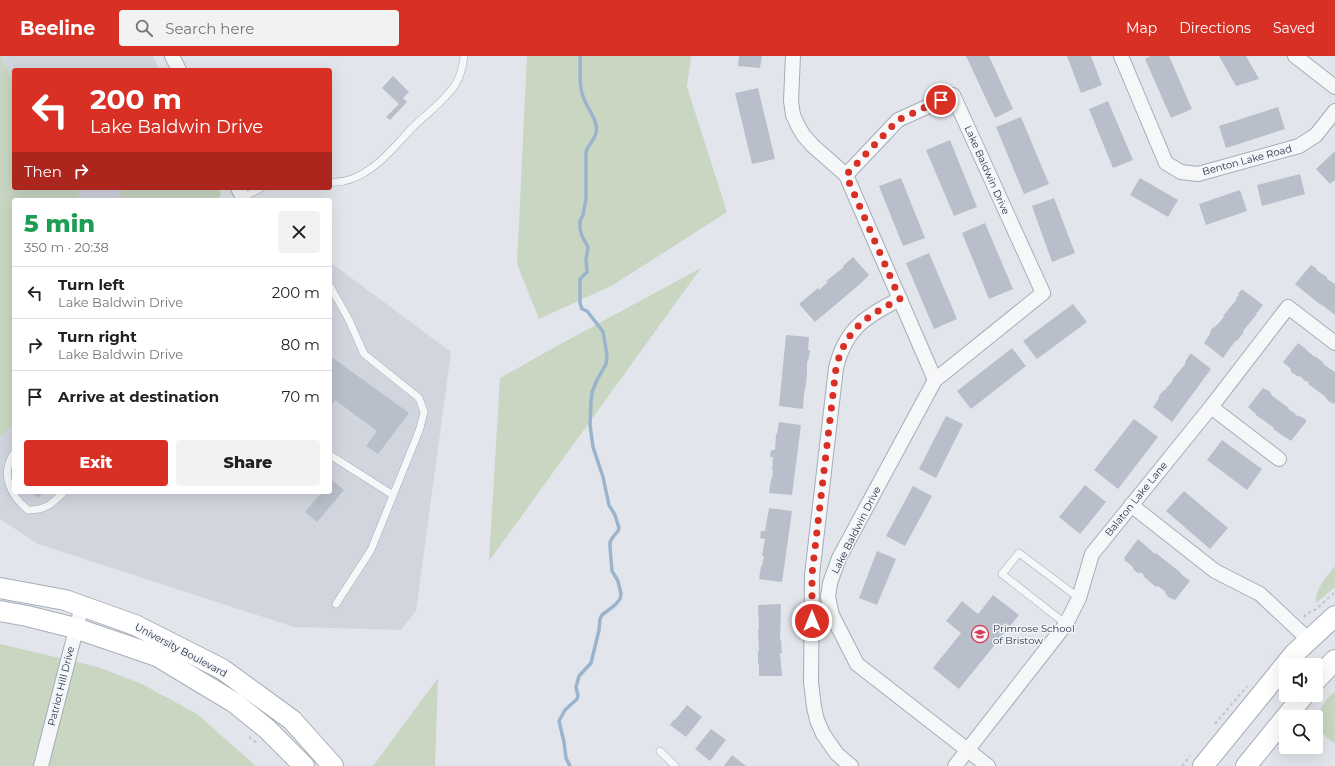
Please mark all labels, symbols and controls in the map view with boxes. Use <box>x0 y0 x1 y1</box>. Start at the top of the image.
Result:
search box <box>119 10 399 46</box>
text: Beeline <box>20 17 95 40</box>
icon: search <box>133 17 155 39</box>
text: Search here <box>165 19 254 38</box>
text: Map <box>1126 19 1157 37</box>
text: Directions <box>1179 19 1251 37</box>
text: Saved <box>1273 19 1315 37</box>
text: 200 m <box>90 82 182 116</box>
pin <box>924 83 958 117</box>
icon: left <box>24 84 76 136</box>
icon: arrive <box>930 89 952 111</box>
text: Lake Baldwin Drive <box>90 116 263 138</box>
street label: Lake Baldwin Drive <box>962 123 1012 217</box>
street label: Benton Lake Road <box>1201 142 1293 178</box>
icon: right <box>70 160 92 182</box>
text: Then <box>24 162 62 181</box>
text: 5 min <box>24 209 95 238</box>
button: close <box>278 211 320 253</box>
text: 350 m · 20:38 <box>24 239 109 255</box>
text: Turn left <box>58 275 125 294</box>
icon: left <box>24 282 46 304</box>
text: 200 m <box>272 283 320 302</box>
text: Lake Baldwin Drive <box>58 294 183 310</box>
text: Turn right <box>58 327 137 346</box>
icon: right <box>24 334 46 356</box>
text: 80 m <box>281 335 320 354</box>
text: Lake Baldwin Drive <box>58 346 183 362</box>
icon: arrive <box>24 386 46 408</box>
text: Arrive at destination <box>58 387 219 406</box>
text: 70 m <box>282 387 320 406</box>
button: Exit <box>24 440 168 486</box>
button: Share <box>176 440 320 486</box>
street label: Balaton Lake Lane <box>1102 459 1170 539</box>
street label: Lake Baldwin Drive <box>828 484 884 576</box>
position arrow <box>791 600 833 642</box>
street label: University Boulevard <box>133 620 229 680</box>
place label: Primrose School of Bristow <box>993 622 1075 647</box>
school or university icon: Primrose School of Bristow <box>970 624 990 644</box>
street label: Patriot Hill Drive <box>45 645 77 727</box>
map controls <box>1279 658 1323 754</box>
button: sound <box>1279 658 1323 702</box>
button: search <box>1279 710 1323 754</box>

